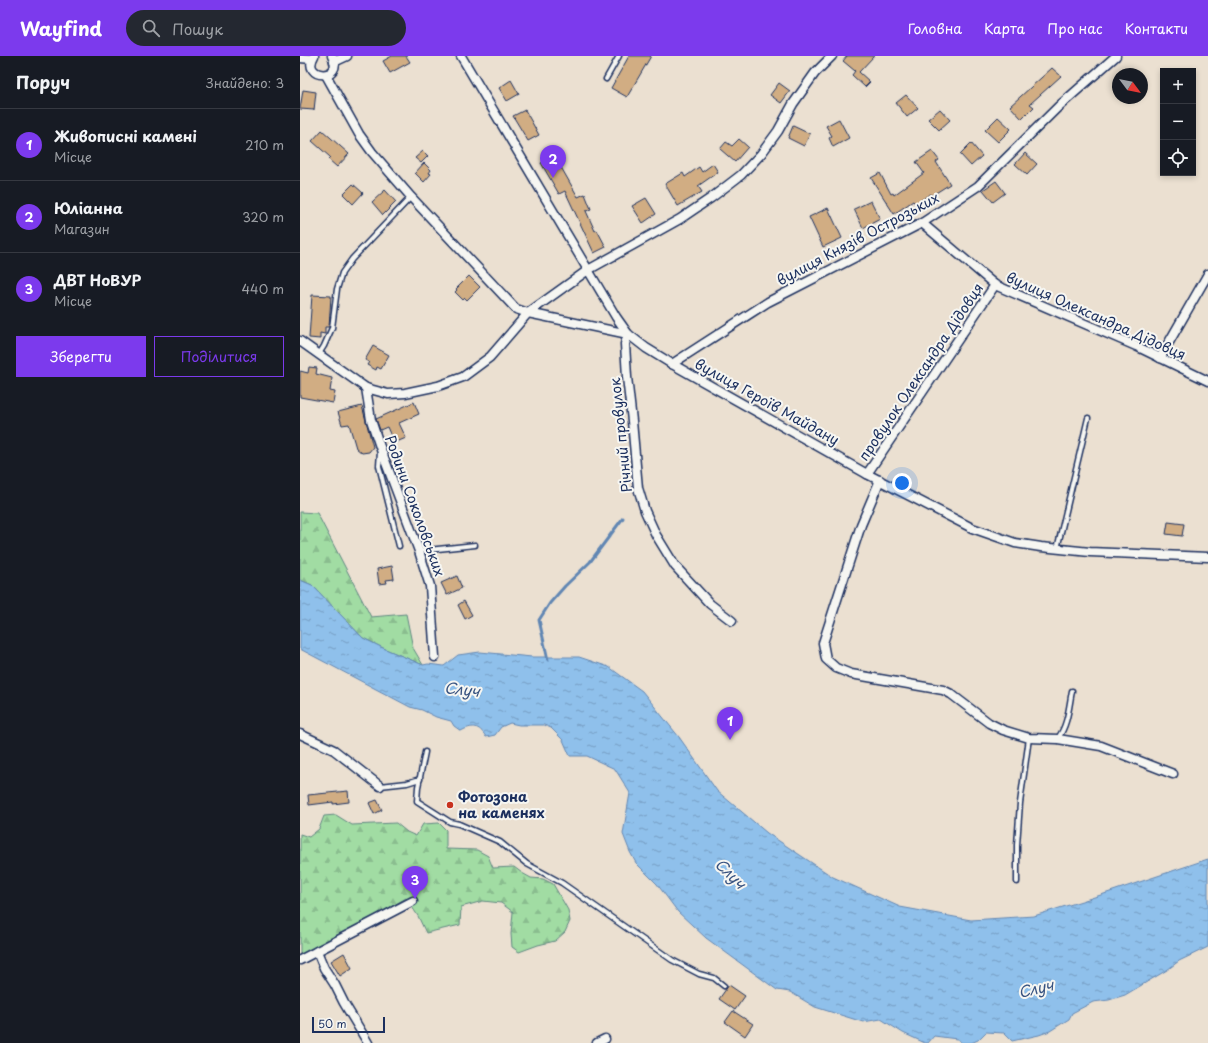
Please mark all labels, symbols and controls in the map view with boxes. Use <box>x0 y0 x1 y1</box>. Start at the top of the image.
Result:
search box <box>126 10 406 46</box>
text: Wayfind <box>20 14 102 42</box>
icon: search <box>140 17 162 39</box>
text: Пошук <box>172 17 223 40</box>
text: Головна <box>908 18 962 39</box>
text: Карта <box>984 18 1025 39</box>
text: Про нас <box>1047 18 1103 39</box>
text: Контакти <box>1125 18 1188 39</box>
north arrow <box>1112 68 1148 104</box>
map controls <box>1160 68 1196 176</box>
button: + <box>1160 68 1196 104</box>
text: Поруч <box>16 69 70 95</box>
text: Знайдено: 3 <box>206 73 284 92</box>
button: − <box>1160 104 1196 140</box>
text: Живописні камені <box>54 124 197 147</box>
text: 1 <box>26 135 32 154</box>
text: 210 m <box>245 135 284 154</box>
button: locate <box>1160 140 1196 176</box>
pin: 2 <box>540 145 566 178</box>
text: Місце <box>54 147 92 166</box>
street label: вулиця Князів Острозьких <box>773 187 943 290</box>
text: Юліанна <box>54 196 123 219</box>
text: 2 <box>24 207 34 226</box>
text: 320 m <box>242 207 284 226</box>
text: Магазин <box>54 219 110 238</box>
street label: вулиця Олександра Дідовця <box>1003 266 1190 365</box>
text: ДВТ НоВУР <box>54 268 141 291</box>
text: 3 <box>25 279 33 298</box>
text: 440 m <box>241 279 284 298</box>
street label: провулок Олександра Дідовця <box>853 279 988 465</box>
text: Місце <box>54 291 92 310</box>
button: Зберегти <box>16 336 146 377</box>
button: Поділитися <box>154 336 284 377</box>
street label: вулиця Героїв Майдану <box>691 353 843 450</box>
street label: Річний провулок <box>604 376 637 493</box>
street label: Родини Соколовських <box>380 432 451 580</box>
your location <box>892 473 912 493</box>
water label: Случ <box>443 675 483 702</box>
pin: 1 <box>717 707 743 740</box>
place label: Фотозона на каменях <box>458 786 545 823</box>
marker: Фотозона на каменях <box>445 800 455 810</box>
water label: Случ <box>710 852 753 895</box>
pin: 3 <box>402 866 428 899</box>
water label: Случ <box>1016 972 1057 1003</box>
scale bar <box>312 1015 385 1034</box>
text: 50 m <box>318 1015 347 1032</box>

